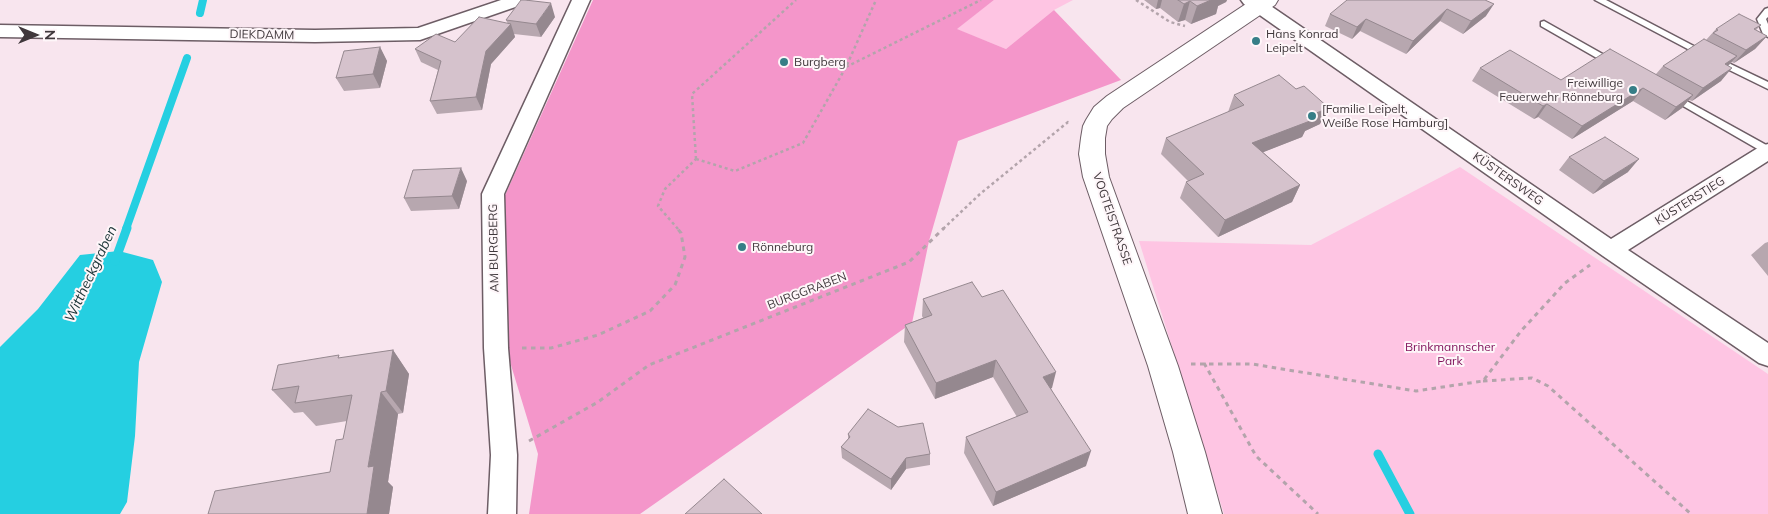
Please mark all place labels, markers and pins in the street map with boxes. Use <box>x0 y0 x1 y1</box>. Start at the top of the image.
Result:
place label: Hans Konrad Leipelt <box>1266 27 1339 55</box>
marker: Hans Konrad Leipelt <box>1250 35 1262 47</box>
place label: Burgberg <box>794 55 846 69</box>
marker: Burgberg <box>778 56 790 68</box>
place label: Freiwillige Feuerwehr Rönneburg <box>1499 76 1623 104</box>
marker: Freiwillige Feuerwehr Rönneburg <box>1627 84 1639 96</box>
place label: [Familie Leipelt, Weiße Rose Hamburg] <box>1322 102 1448 130</box>
marker: [Familie Leipelt, Weiße Rose Hamburg] <box>1306 110 1318 122</box>
place label: Rönneburg <box>752 240 813 254</box>
marker: Rönneburg <box>736 241 748 253</box>

